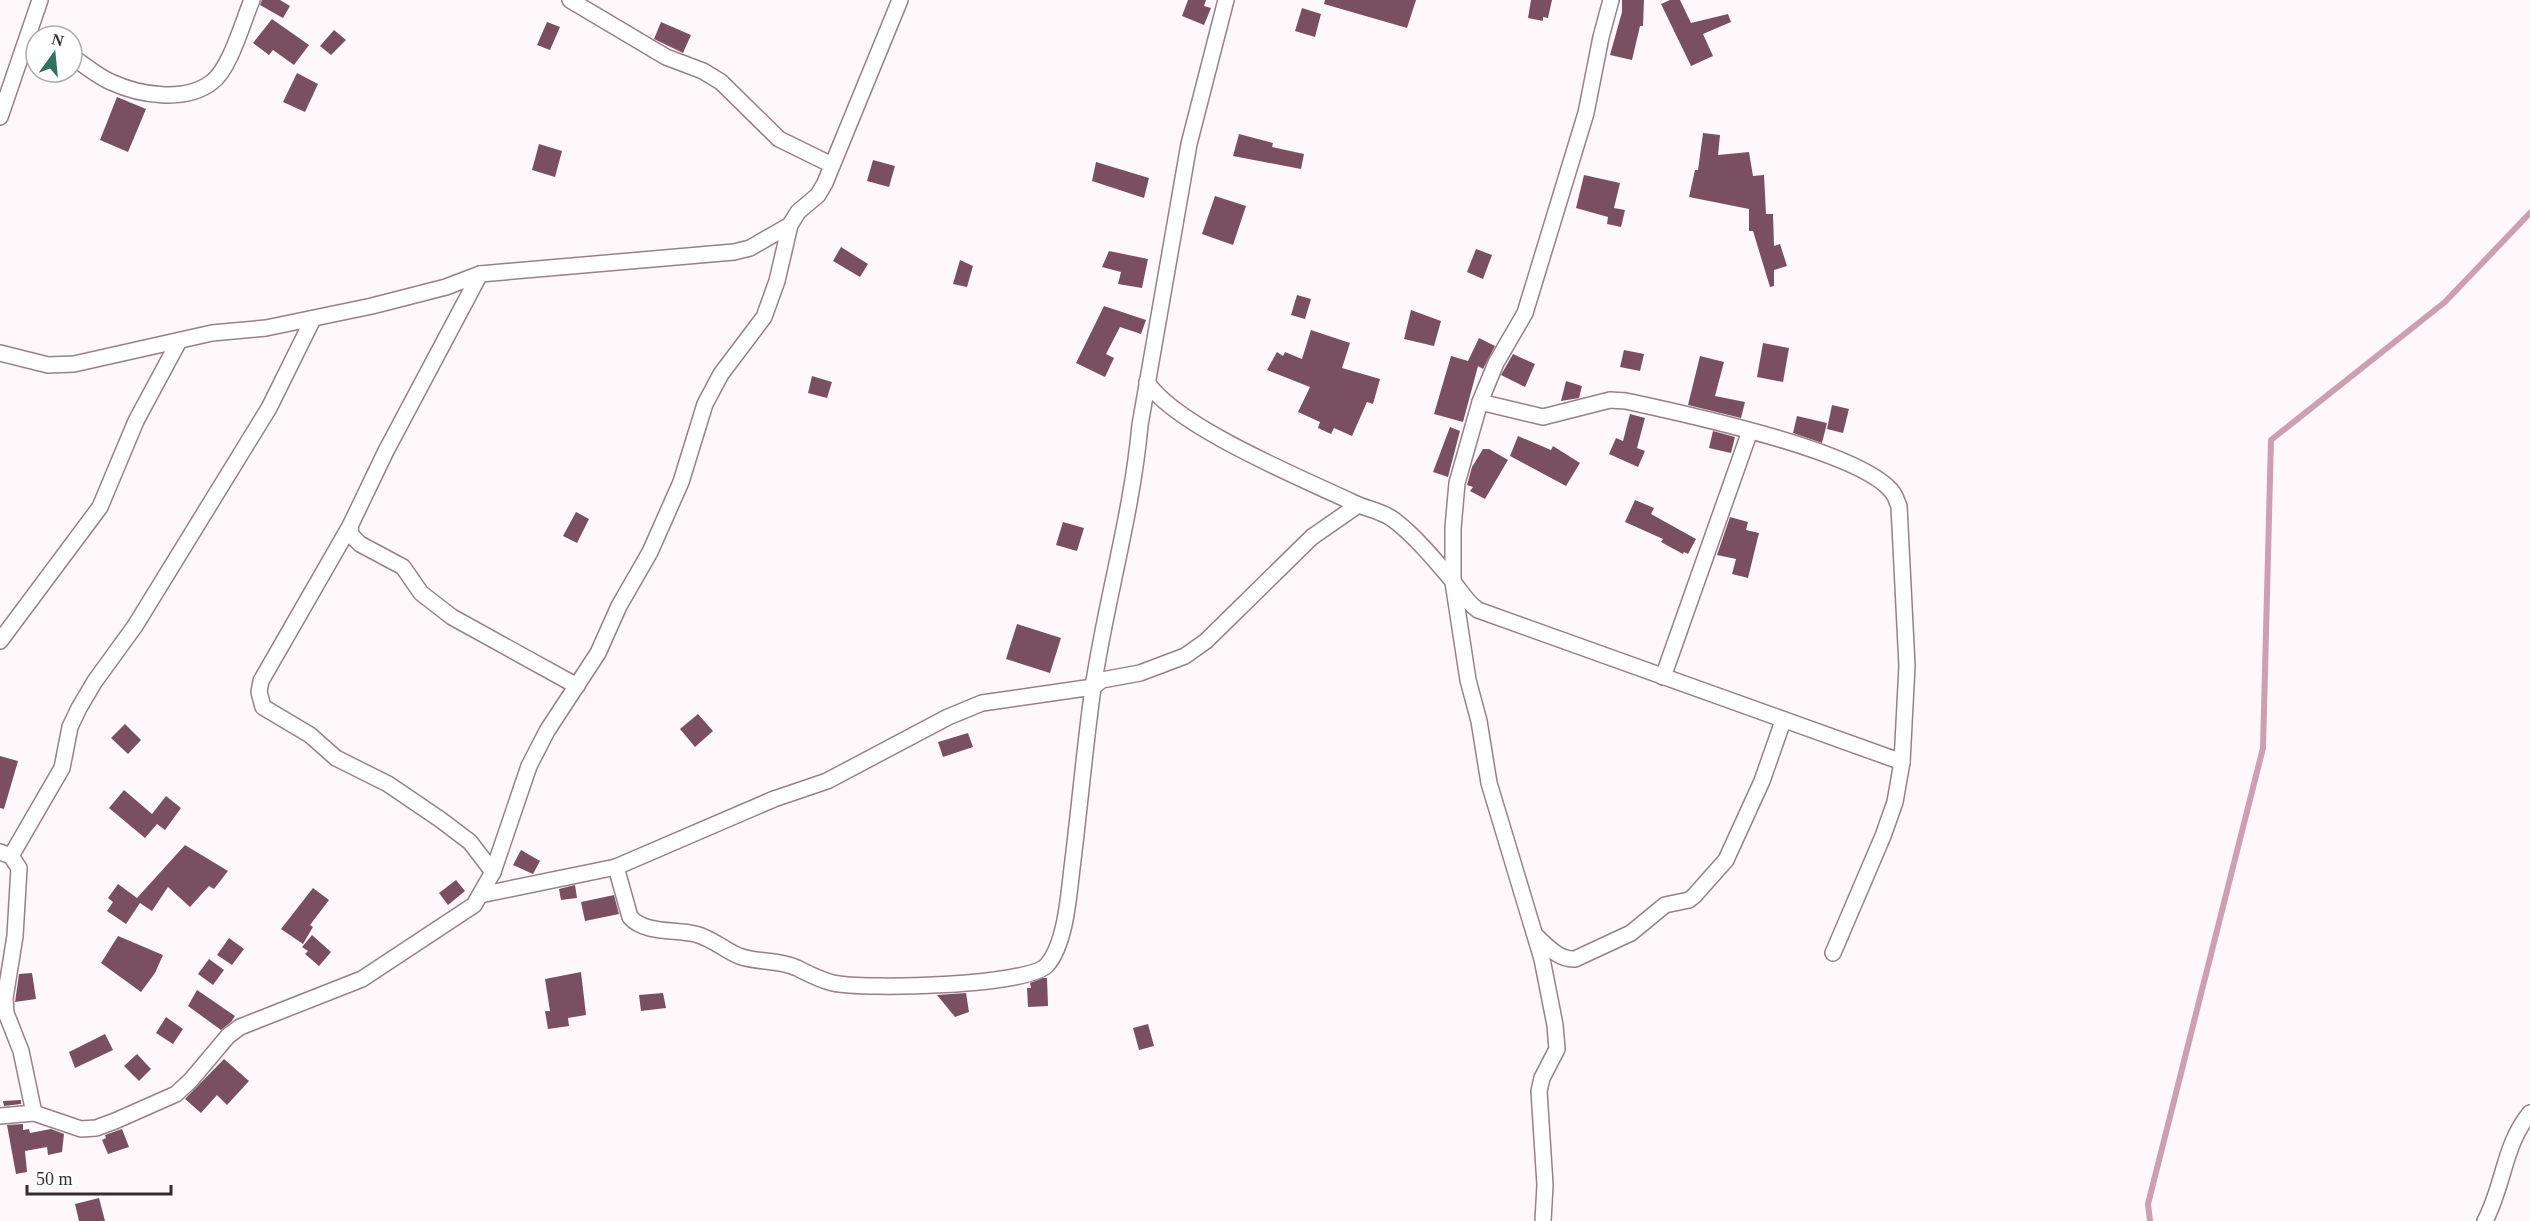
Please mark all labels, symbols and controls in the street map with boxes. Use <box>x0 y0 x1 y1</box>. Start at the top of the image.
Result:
north arrow <box>24 24 84 84</box>
text: N <box>50 30 66 50</box>
scale bar <box>27 1158 171 1196</box>
text: 50 m <box>36 1169 73 1189</box>

